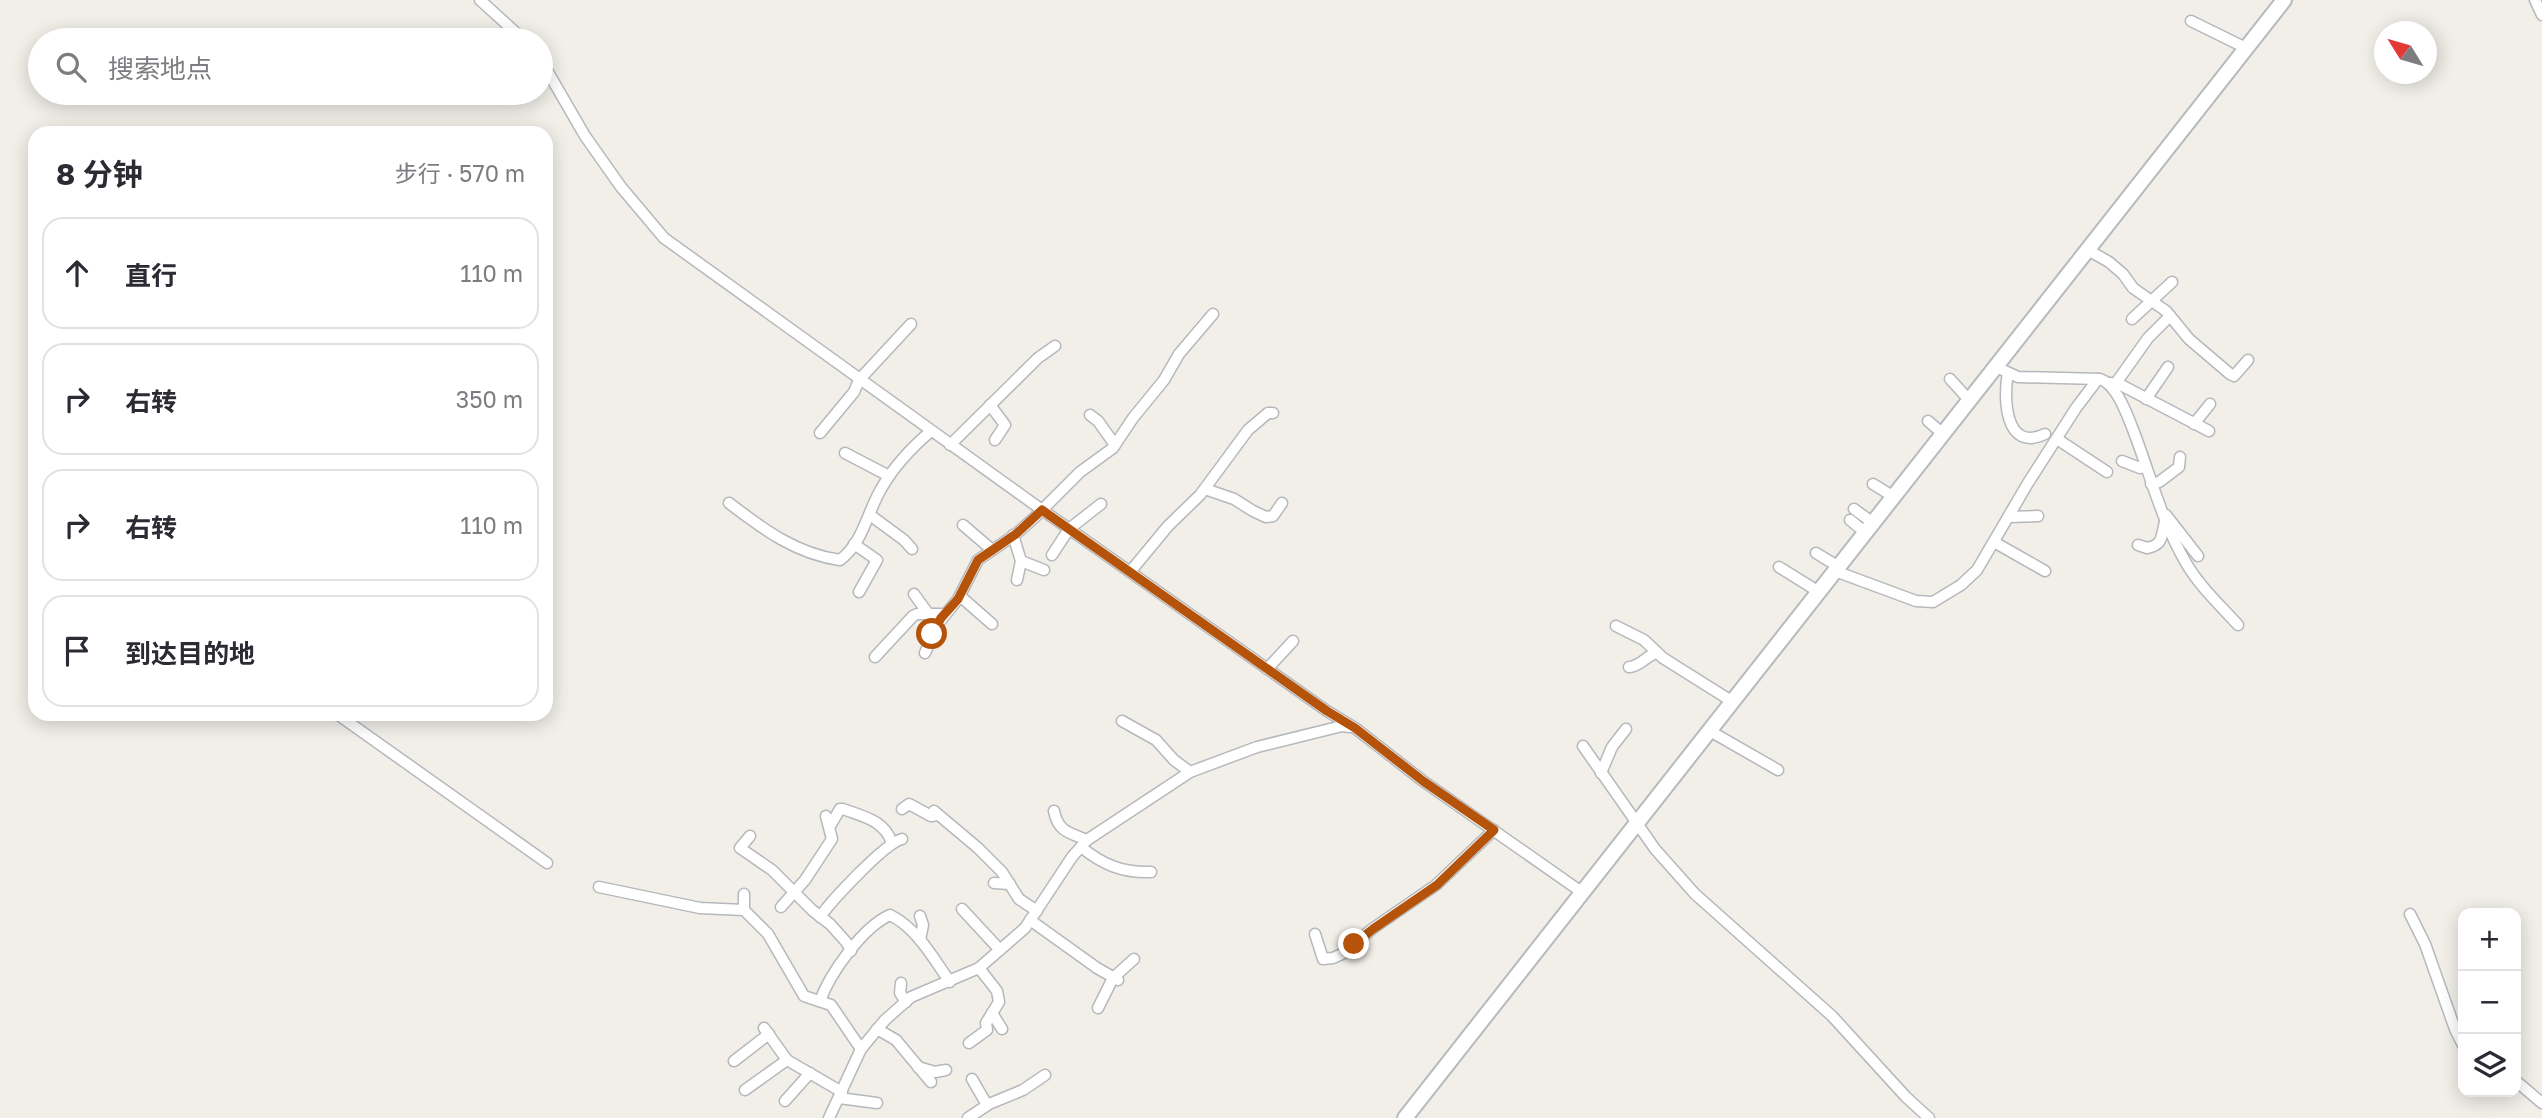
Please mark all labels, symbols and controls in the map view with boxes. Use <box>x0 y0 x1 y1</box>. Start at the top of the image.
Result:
north arrow <box>2374 21 2437 84</box>
search box <box>28 28 553 105</box>
icon: search <box>52 48 90 86</box>
text: 搜索地点 <box>108 53 212 84</box>
text: 8 分钟 <box>56 156 143 192</box>
text: 步行 · 570 m <box>395 159 525 187</box>
icon: ahead <box>58 254 96 292</box>
text: 110 m <box>460 259 523 287</box>
text: 直行 <box>125 260 177 291</box>
icon: right <box>58 380 96 418</box>
text: 350 m <box>456 385 523 413</box>
text: 右转 <box>125 386 177 417</box>
icon: right <box>58 506 96 544</box>
text: 110 m <box>460 511 523 539</box>
text: 右转 <box>125 512 177 543</box>
route start <box>916 618 947 649</box>
icon: arrive <box>58 632 96 670</box>
text: 到达目的地 <box>125 638 255 669</box>
map controls <box>2458 908 2521 1097</box>
button: + <box>2458 908 2521 971</box>
route end <box>1338 928 1369 959</box>
button: − <box>2458 971 2521 1034</box>
button: layers <box>2458 1034 2521 1097</box>

